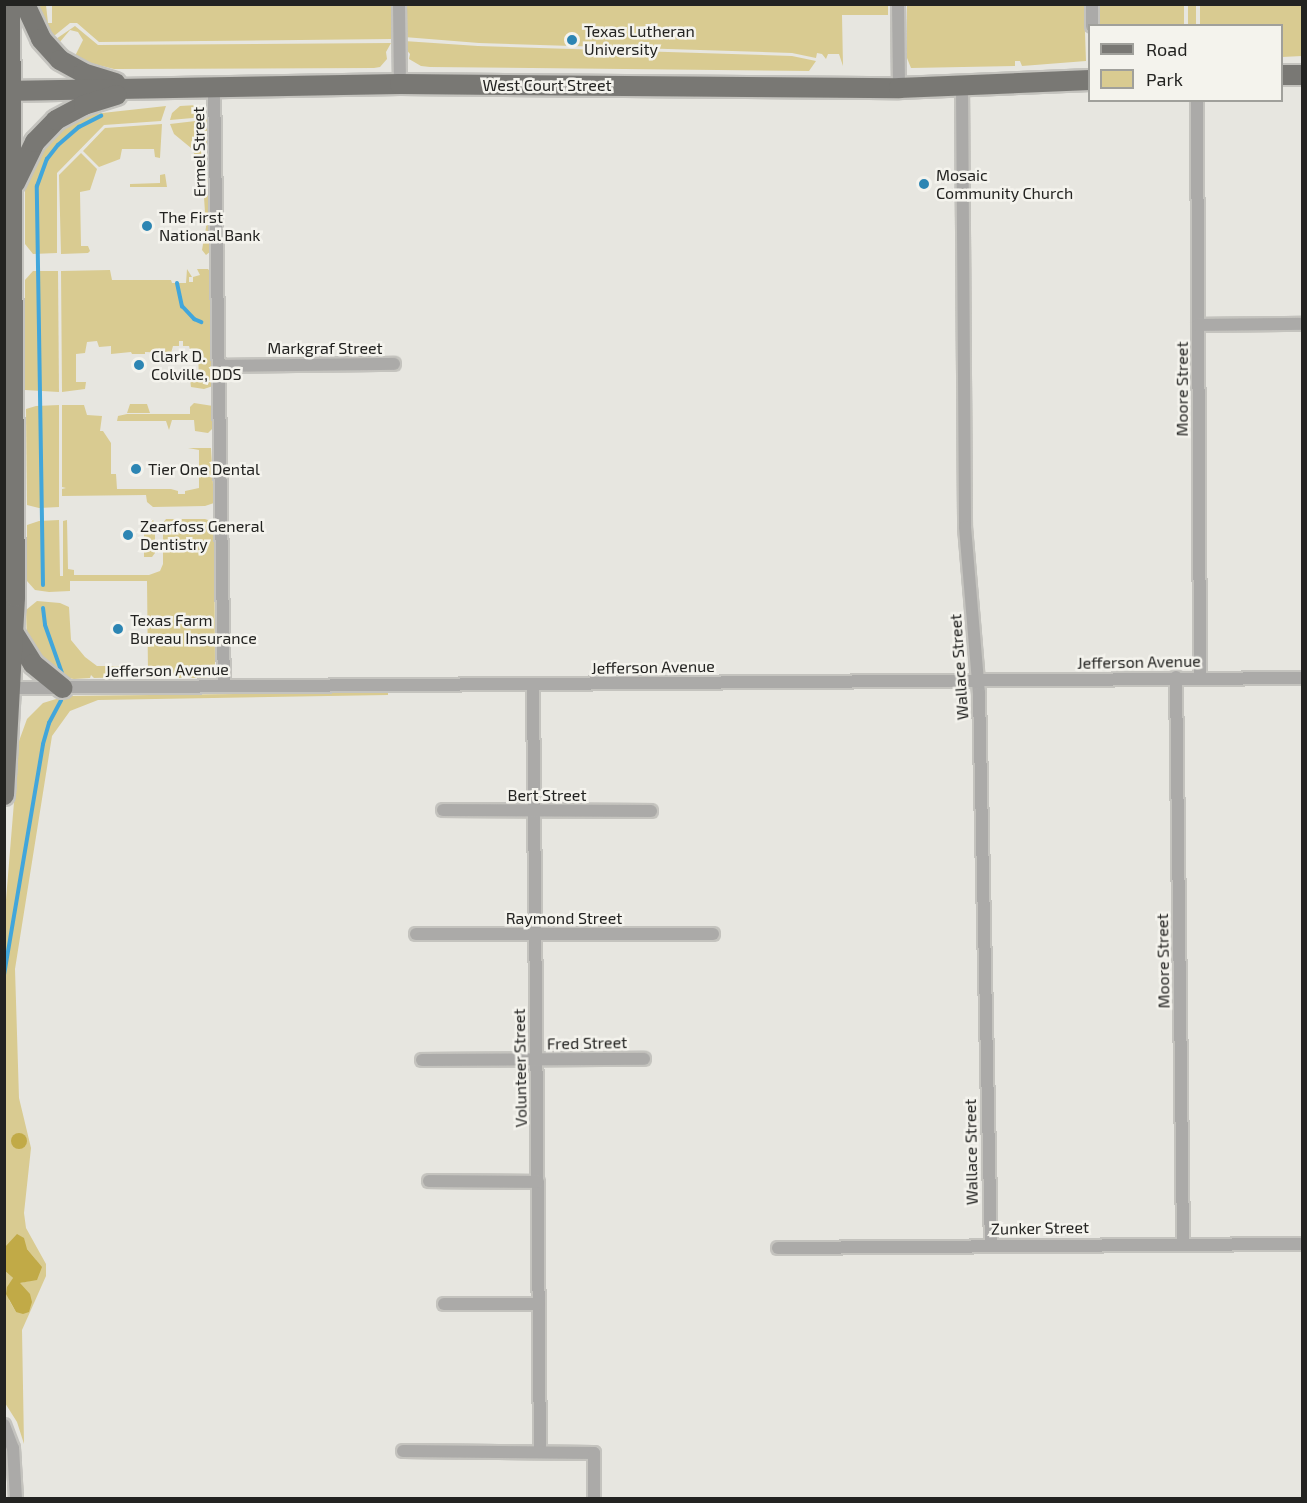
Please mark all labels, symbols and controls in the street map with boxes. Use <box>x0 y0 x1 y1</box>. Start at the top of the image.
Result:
place label: Texas Lutheran University <box>584 21 695 59</box>
legend <box>1088 24 1283 102</box>
marker: Texas Lutheran University <box>565 33 579 47</box>
text: Road <box>1146 38 1187 60</box>
text: Park <box>1146 68 1183 90</box>
street label: West Court Street <box>482 75 612 95</box>
street label: Ermel Street <box>189 106 209 198</box>
place label: Mosaic Community Church <box>936 165 1074 203</box>
marker: Mosaic Community Church <box>917 177 931 191</box>
place label: The First National Bank <box>159 207 261 245</box>
marker: The First National Bank <box>140 219 154 233</box>
street label: Markgraf Street <box>267 338 383 358</box>
street label: Moore Street <box>1172 341 1192 437</box>
place label: Clark D. Colville, DDS <box>151 346 242 384</box>
marker: Clark D. Colville, DDS <box>132 358 146 372</box>
place label: Tier One Dental <box>148 459 260 479</box>
marker: Tier One Dental <box>129 462 143 476</box>
place label: Zearfoss General Dentistry <box>140 516 264 554</box>
marker: Zearfoss General Dentistry <box>121 528 135 542</box>
place label: Texas Farm Bureau Insurance <box>130 610 257 648</box>
street label: Wallace Street <box>946 613 972 721</box>
marker: Texas Farm Bureau Insurance <box>111 622 125 636</box>
street label: Jefferson Avenue <box>1077 651 1201 673</box>
street label: Jefferson Avenue <box>591 656 715 678</box>
street label: Jefferson Avenue <box>105 659 229 681</box>
street label: Bert Street <box>507 785 587 805</box>
street label: Raymond Street <box>506 908 622 928</box>
street label: Moore Street <box>1153 913 1173 1009</box>
street label: Volunteer Street <box>509 1008 531 1128</box>
street label: Fred Street <box>547 1033 627 1053</box>
street label: Wallace Street <box>960 1099 982 1205</box>
street label: Zunker Street <box>991 1218 1089 1238</box>

